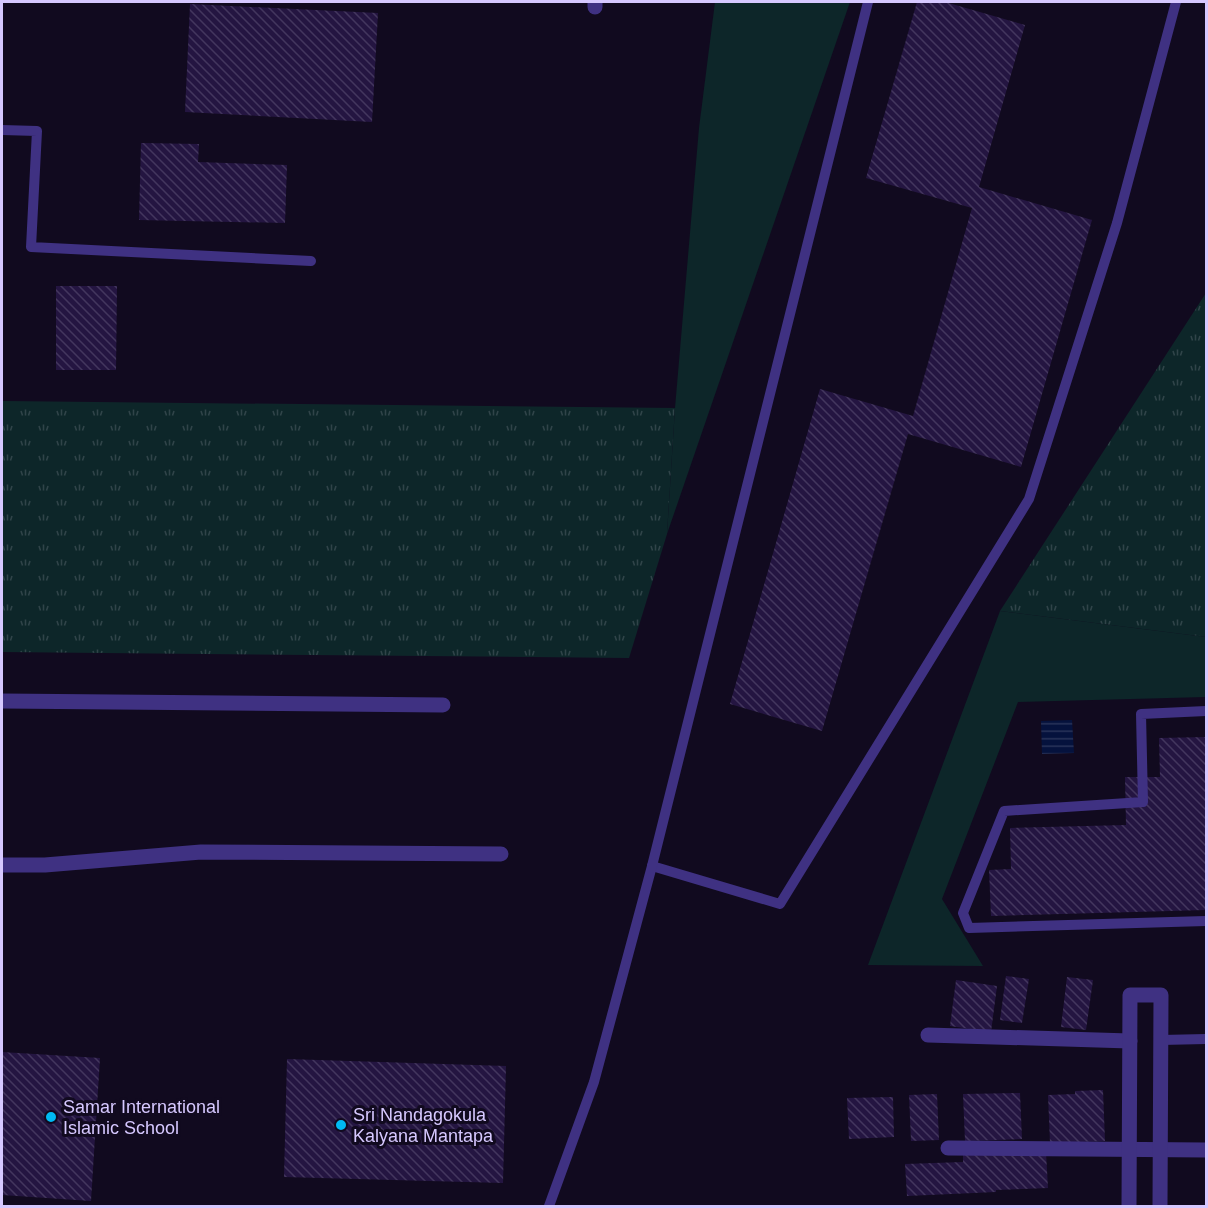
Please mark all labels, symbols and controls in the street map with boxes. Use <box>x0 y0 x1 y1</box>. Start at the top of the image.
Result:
place label: Samar International Islamic School <box>63 1097 220 1138</box>
place label: Sri Nandagokula Kalyana Mantapa <box>353 1105 494 1146</box>
marker: Samar International Islamic School <box>44 1110 58 1124</box>
marker: Sri Nandagokula Kalyana Mantapa <box>334 1118 348 1132</box>

